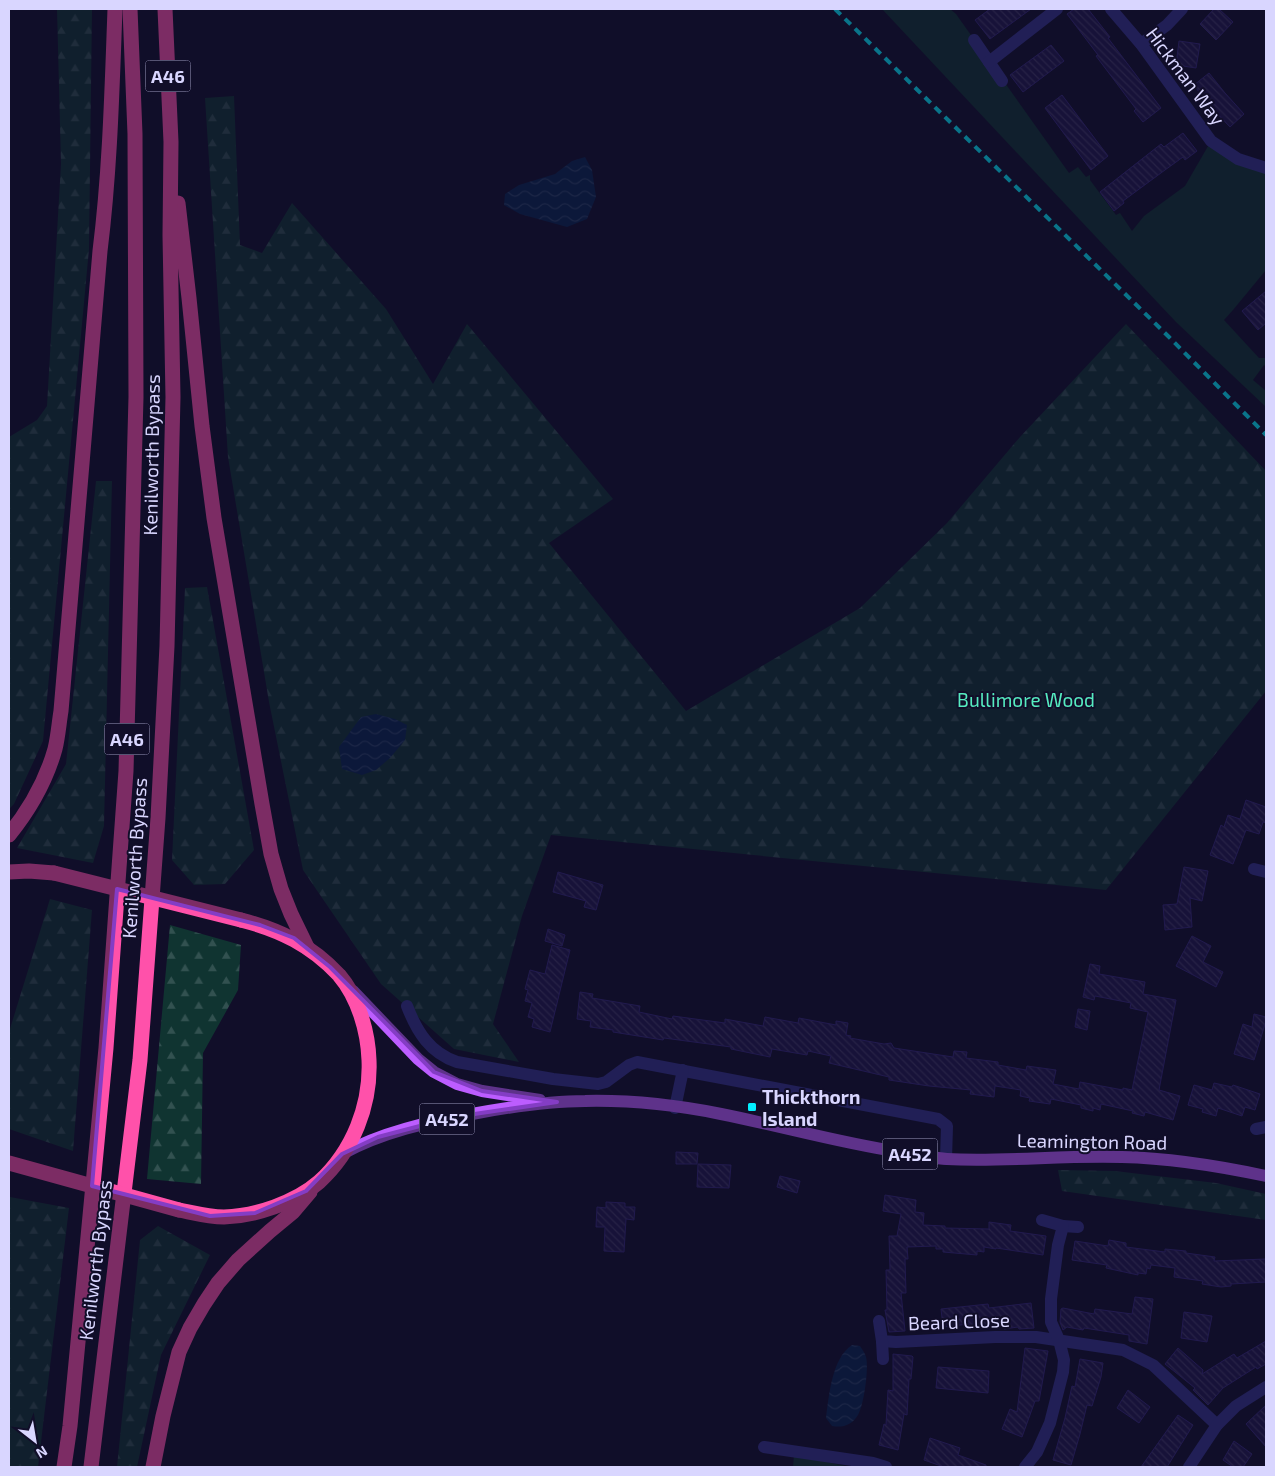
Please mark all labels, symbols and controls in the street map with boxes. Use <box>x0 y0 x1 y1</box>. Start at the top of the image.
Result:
street label: Hickman Way <box>1142 22 1230 130</box>
road number: A46 <box>146 60 190 92</box>
street label: Kenilworth Bypass <box>138 374 164 536</box>
park label: Bullimore Wood <box>957 688 1095 711</box>
road number: A46 <box>104 724 150 754</box>
street label: Kenilworth Bypass <box>117 777 151 939</box>
place label: Thickthorn Island <box>762 1085 860 1130</box>
marker: Thickthorn Island <box>746 1101 758 1113</box>
road number: A452 <box>420 1104 474 1134</box>
street label: Leamington Road <box>1017 1128 1167 1154</box>
road number: A452 <box>882 1138 938 1170</box>
street label: Kenilworth Bypass <box>74 1178 116 1342</box>
street label: Beard Close <box>908 1308 1010 1334</box>
north arrow <box>10 1416 60 1466</box>
text: N <box>33 1443 51 1462</box>

